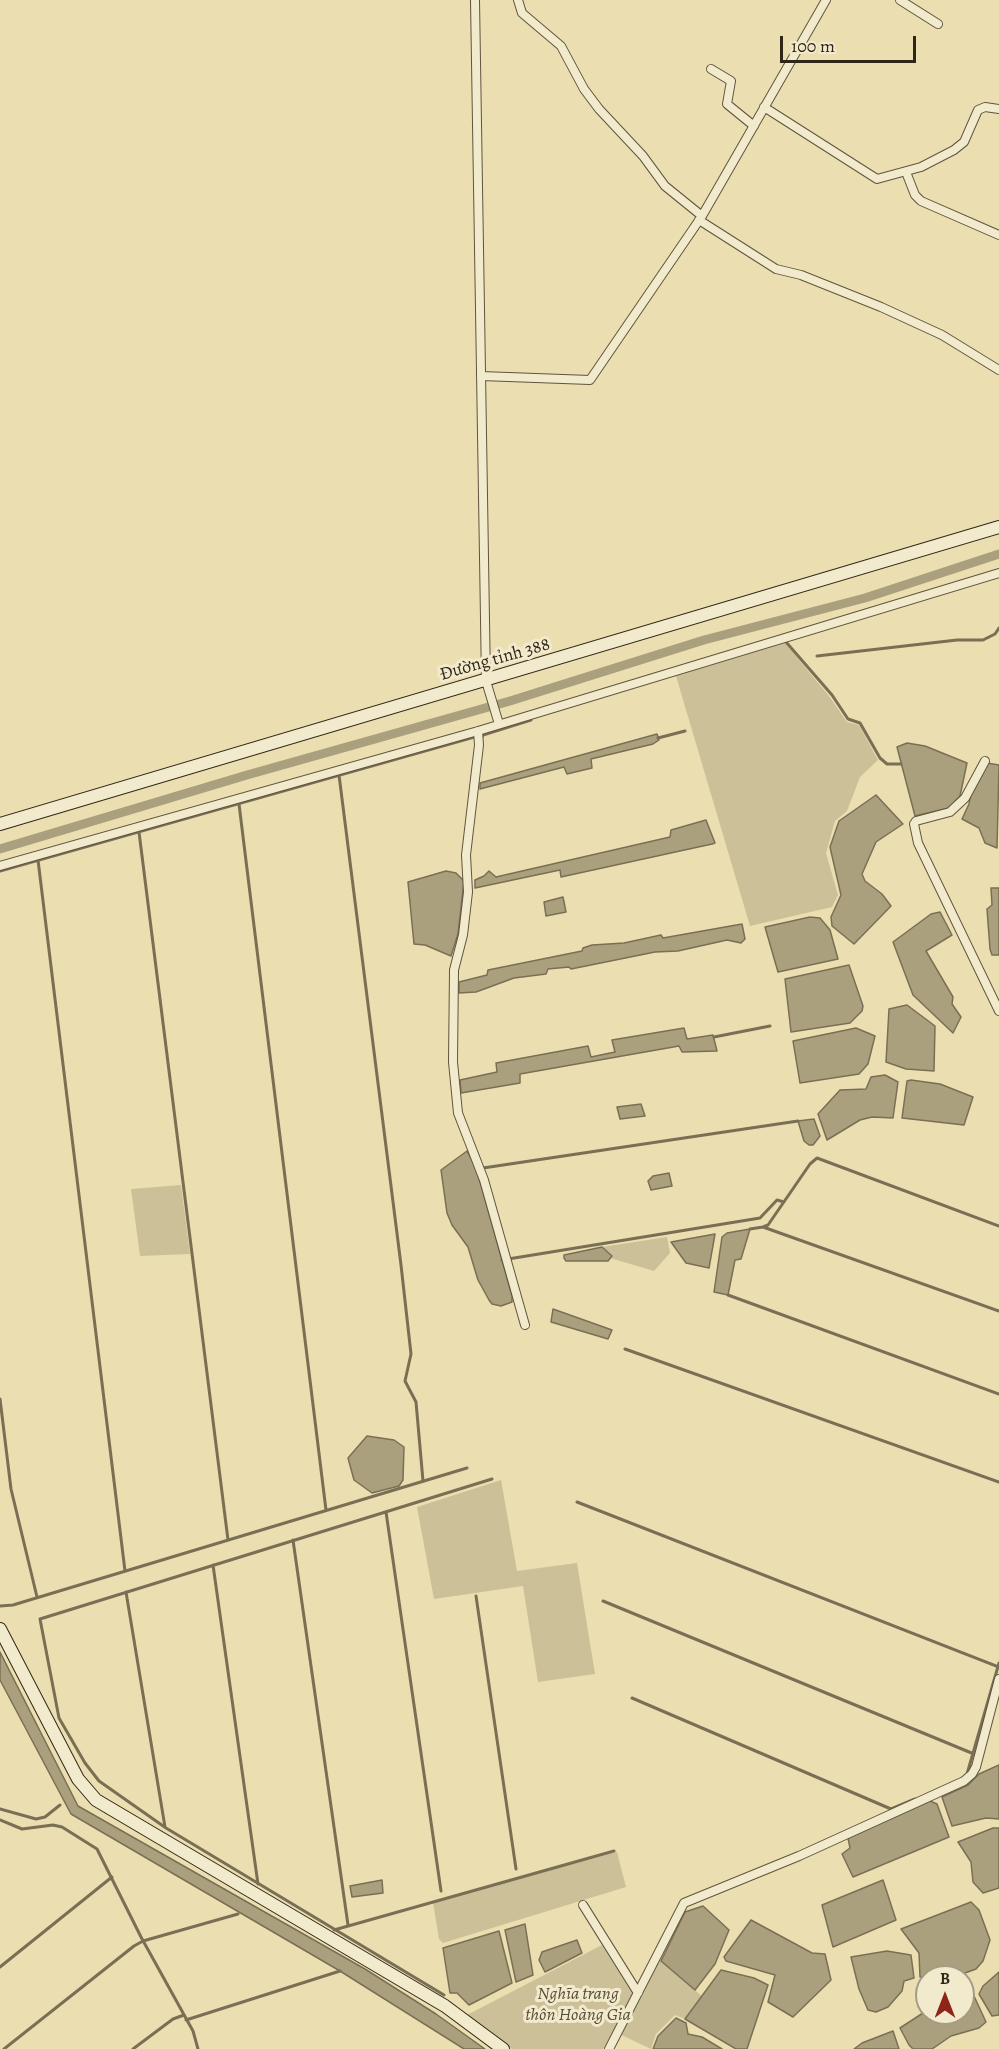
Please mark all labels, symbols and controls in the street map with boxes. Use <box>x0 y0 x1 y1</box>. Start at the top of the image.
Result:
scale bar <box>783 24 920 62</box>
text: 100 m <box>791 34 835 58</box>
street label: Đường tỉnh 388 <box>437 634 553 686</box>
north arrow <box>915 1965 975 2025</box>
text: B <box>940 1968 950 1990</box>
park label: Nghĩa trang thôn Hoàng Gia <box>525 1984 631 2026</box>

